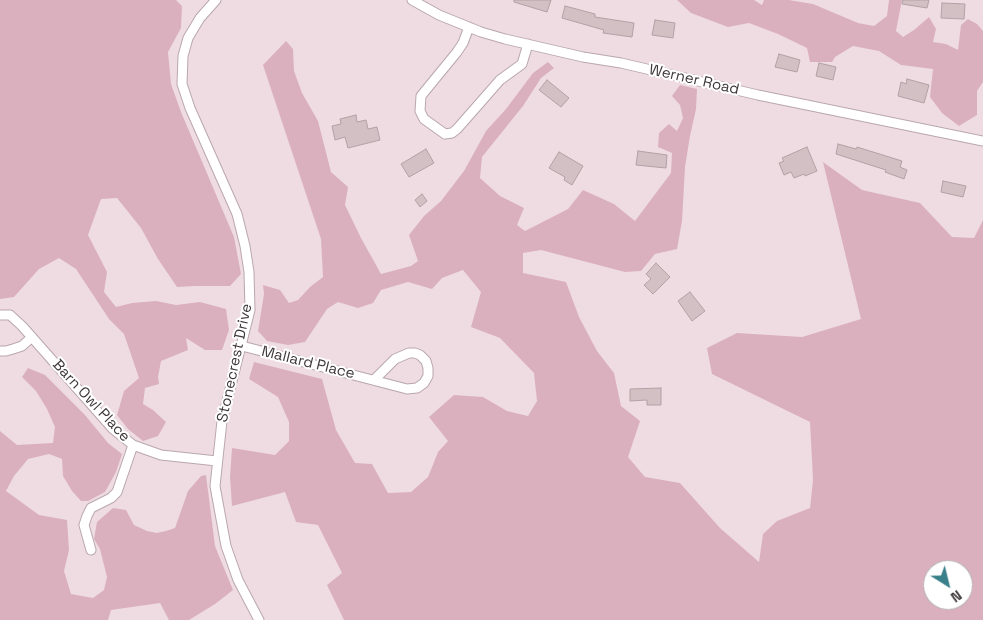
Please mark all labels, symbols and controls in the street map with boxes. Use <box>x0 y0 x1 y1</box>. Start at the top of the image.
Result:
street label: Werner Road <box>647 61 741 99</box>
street label: Stonecrest Drive <box>214 302 256 424</box>
street label: Mallard Place <box>260 343 356 383</box>
street label: Barn Owl Place <box>48 356 134 446</box>
north arrow <box>923 560 973 610</box>
text: N <box>947 586 965 606</box>

